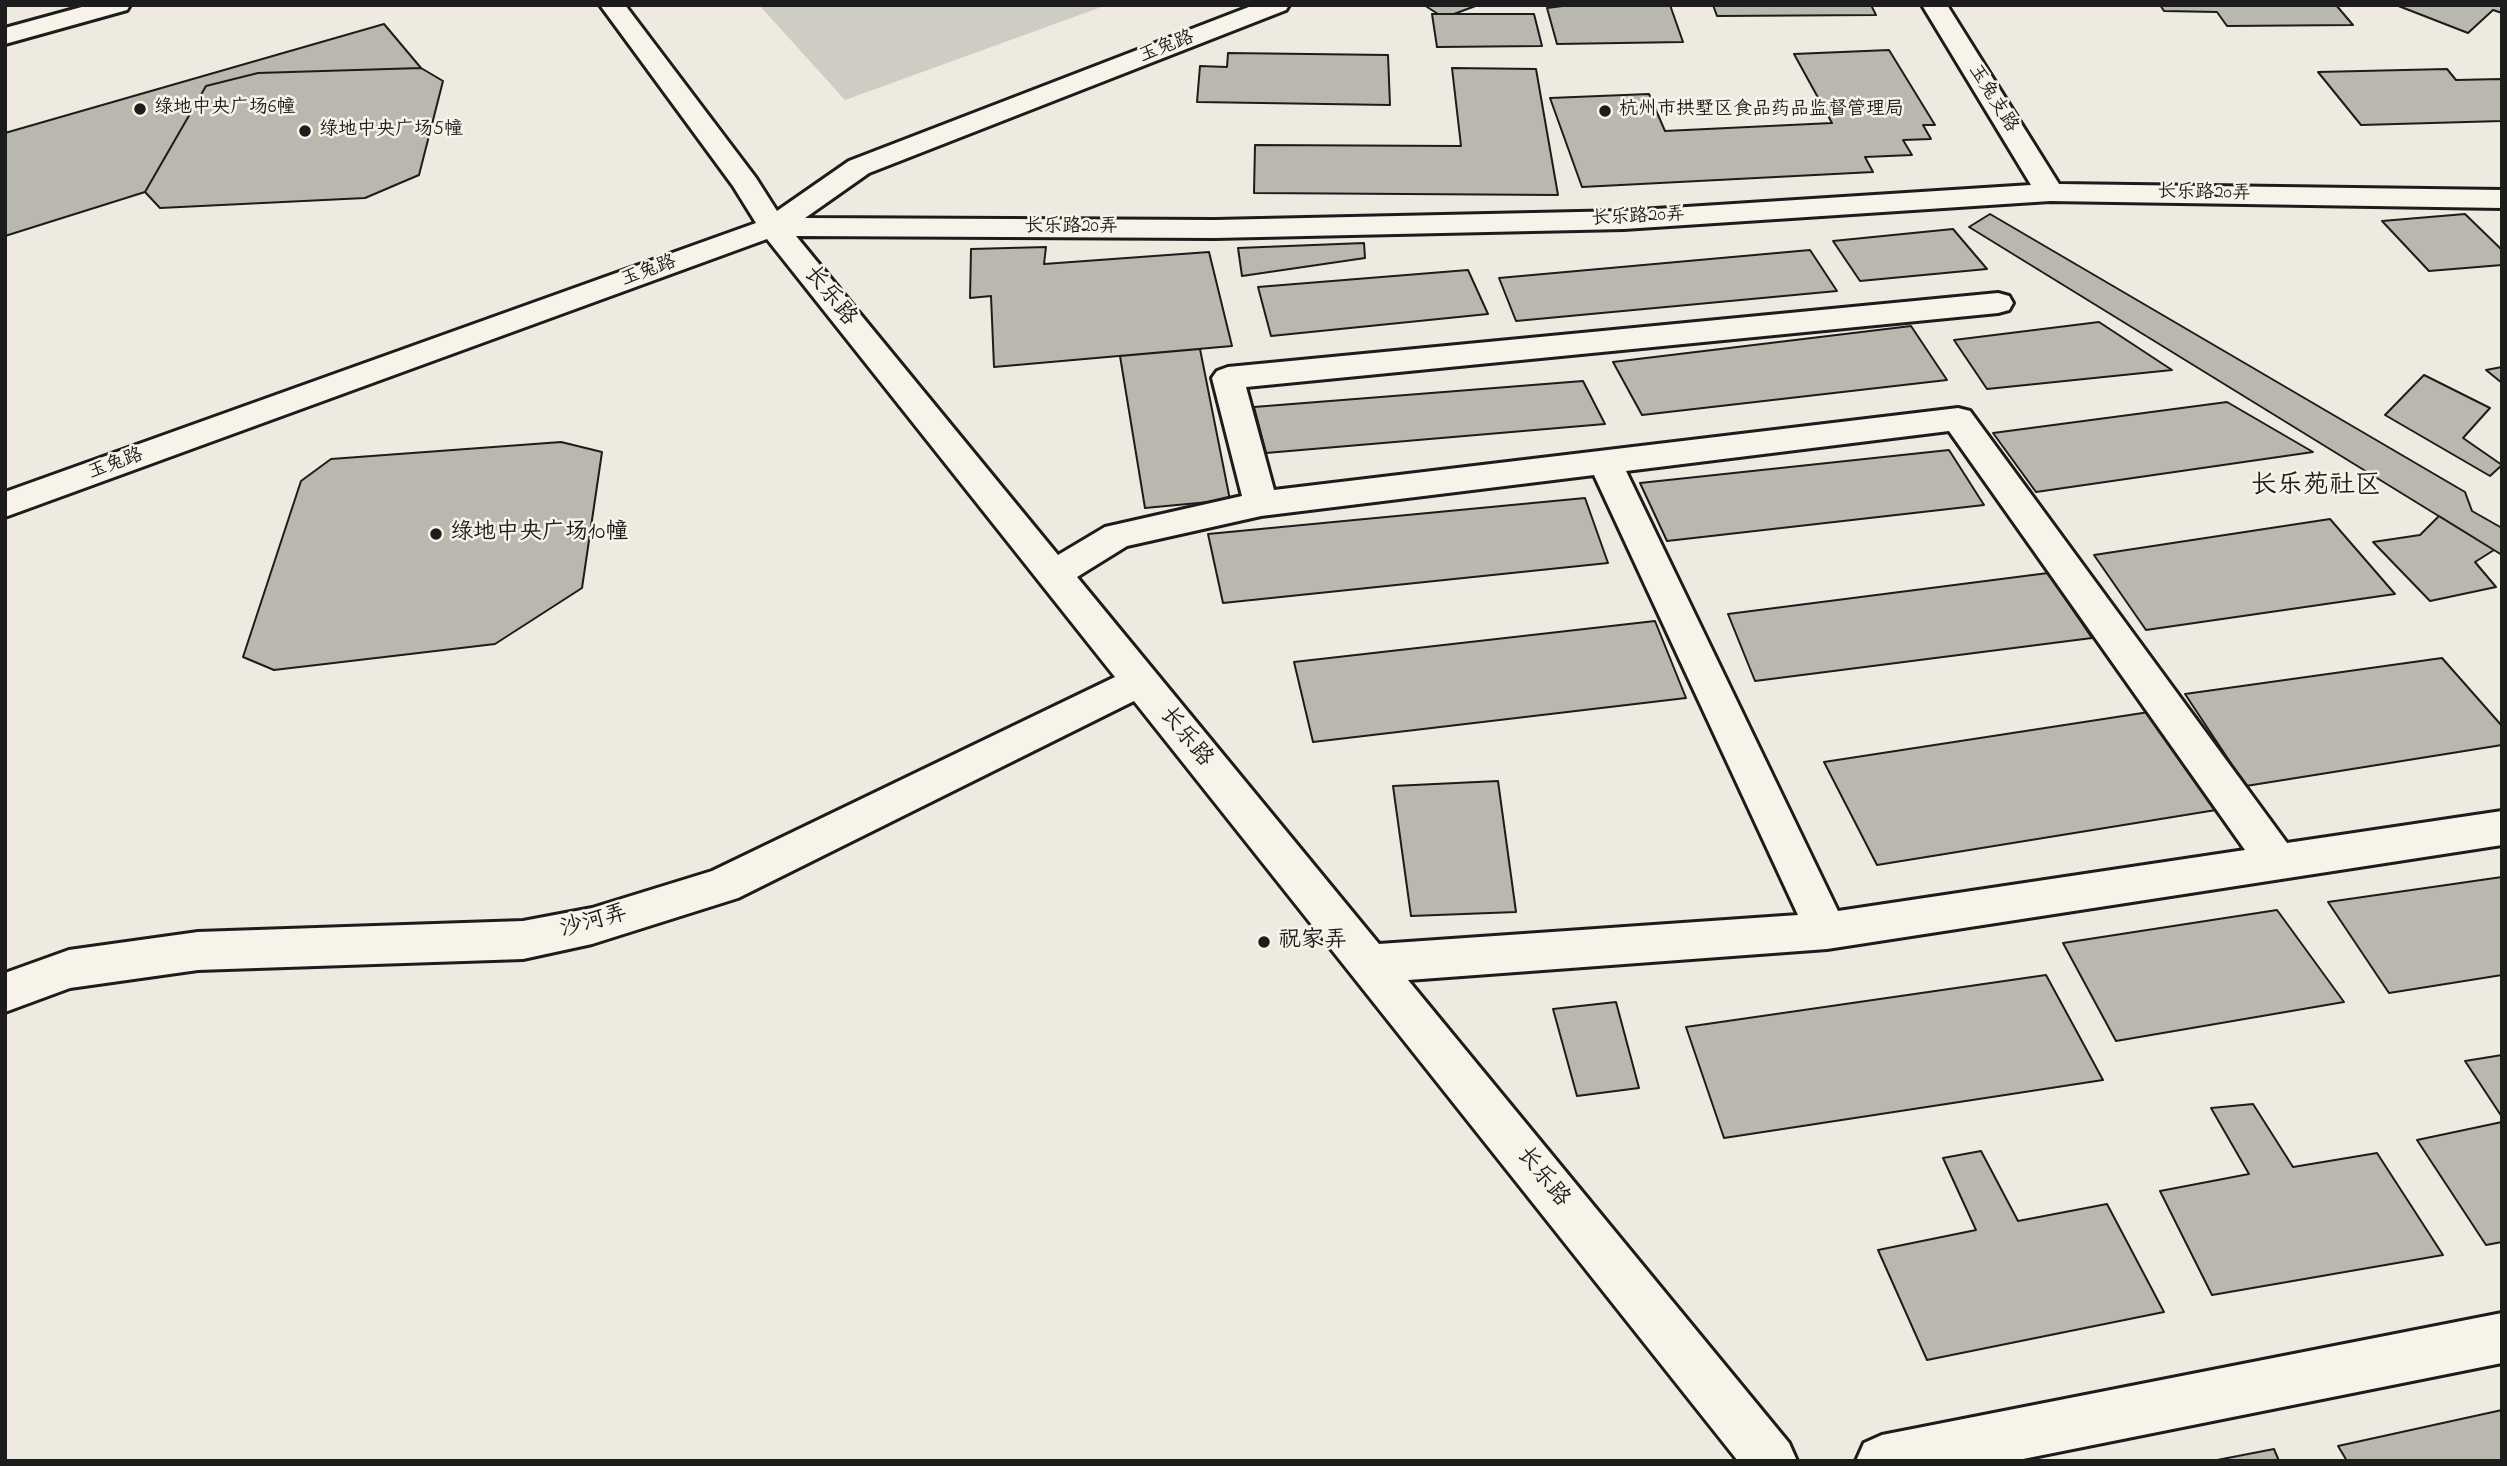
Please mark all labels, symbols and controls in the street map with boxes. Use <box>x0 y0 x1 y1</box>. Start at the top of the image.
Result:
street label: 玉兔路 <box>1136 27 1198 69</box>
street label: 玉兔支路 <box>1962 61 2022 137</box>
place label: 绿地中央广场6幢 <box>154 98 295 120</box>
place label: 杭州市拱墅区食品药品监督管理局 <box>1619 100 1904 122</box>
marker: 绿地中央广场6幢 <box>132 101 148 117</box>
marker: 杭州市拱墅区食品药品监督管理局 <box>1597 103 1613 119</box>
place label: 绿地中央广场5幢 <box>319 120 463 142</box>
marker: 绿地中央广场5幢 <box>297 123 313 139</box>
street label: 长乐路20弄 <box>2157 182 2251 206</box>
street label: 长乐路20弄 <box>1591 204 1685 232</box>
street label: 长乐路20弄 <box>1024 217 1118 239</box>
street label: 玉兔路 <box>618 252 680 292</box>
street label: 长乐路 <box>797 262 861 332</box>
street label: 玉兔路 <box>85 445 147 485</box>
district label: 长乐苑社区 <box>2251 472 2381 504</box>
place label: 绿地中央广场10幢 <box>450 520 628 548</box>
marker: 绿地中央广场10幢 <box>428 526 444 542</box>
street label: 长乐路 <box>1153 703 1217 773</box>
street label: 沙河弄 <box>557 901 631 945</box>
place label: 祝家弄 <box>1278 928 1347 956</box>
marker: 祝家弄 <box>1256 934 1272 950</box>
street label: 长乐路 <box>1510 1143 1574 1213</box>

